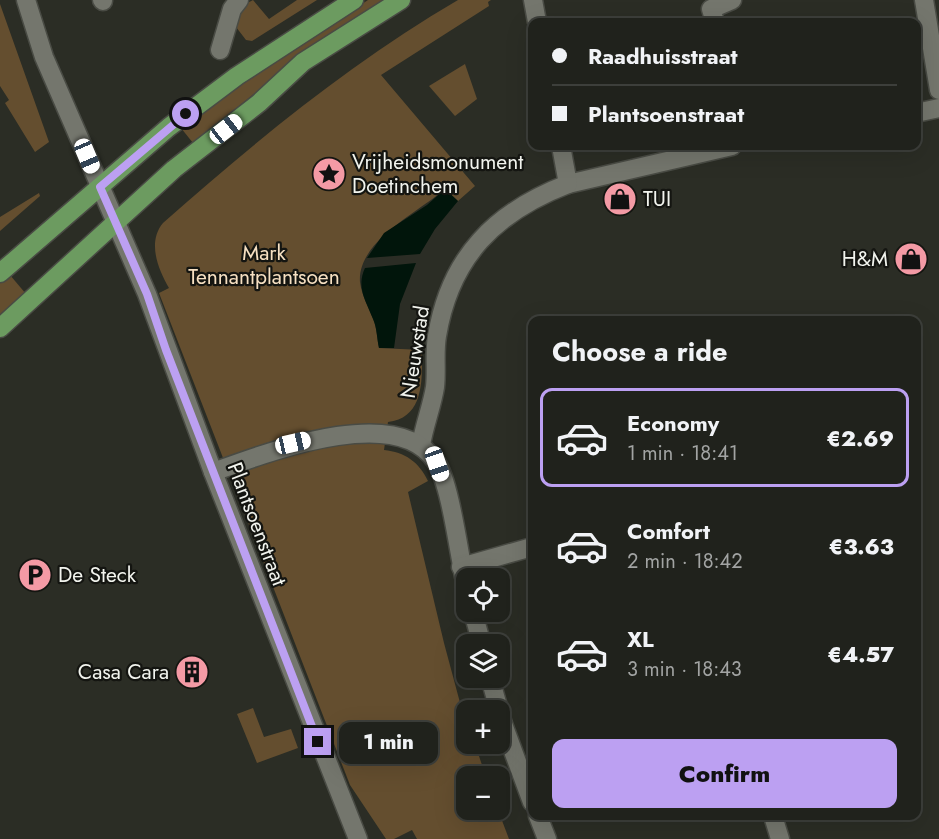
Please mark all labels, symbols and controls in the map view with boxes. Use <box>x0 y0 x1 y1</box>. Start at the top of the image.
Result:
text: Raadhuisstraat <box>588 40 738 72</box>
text: Plantsoenstraat <box>588 98 744 130</box>
route start <box>172 100 199 127</box>
car <box>206 111 246 147</box>
car <box>72 136 102 176</box>
place label: Vrijheidsmonument Doetinchem <box>352 147 523 201</box>
place icon: Vrijheidsmonument Doetinchem <box>311 156 347 192</box>
shop icon: TUI <box>602 181 638 217</box>
place label: TUI <box>643 184 671 214</box>
park label: Mark Tennantplantsoen <box>188 238 340 292</box>
shop icon: H&M <box>893 241 929 277</box>
place label: H&M <box>842 244 888 274</box>
street label: Nieuwstad <box>393 304 437 400</box>
text: Choose a ride <box>552 332 727 371</box>
text: Economy <box>627 407 719 439</box>
icon: car <box>555 411 609 465</box>
text: €2.69 <box>826 422 894 454</box>
car <box>273 430 313 456</box>
text: 1 min · 18:41 <box>627 439 738 468</box>
car <box>423 444 451 484</box>
street label: Plantsoenstraat <box>220 458 294 590</box>
text: Comfort <box>627 515 710 547</box>
icon: car <box>555 519 609 573</box>
text: €3.63 <box>829 530 894 562</box>
text: 2 min · 18:42 <box>627 547 743 576</box>
parking icon: De Steck <box>17 557 53 593</box>
place label: De Steck <box>58 560 137 590</box>
map controls <box>456 568 510 820</box>
button: locate <box>456 568 510 622</box>
text: XL <box>627 623 654 655</box>
icon: car <box>555 627 609 681</box>
button: layers <box>456 634 510 688</box>
text: €4.57 <box>827 638 894 670</box>
building icon: Casa Cara <box>174 654 210 690</box>
text: 3 min · 18:43 <box>627 655 742 684</box>
place label: Casa Cara <box>78 657 169 687</box>
button: + <box>456 700 510 754</box>
callout: 1 min <box>339 721 438 763</box>
route end <box>304 728 331 755</box>
text: 1 min <box>363 728 414 757</box>
button: Confirm <box>552 739 897 808</box>
button: − <box>456 766 510 820</box>

